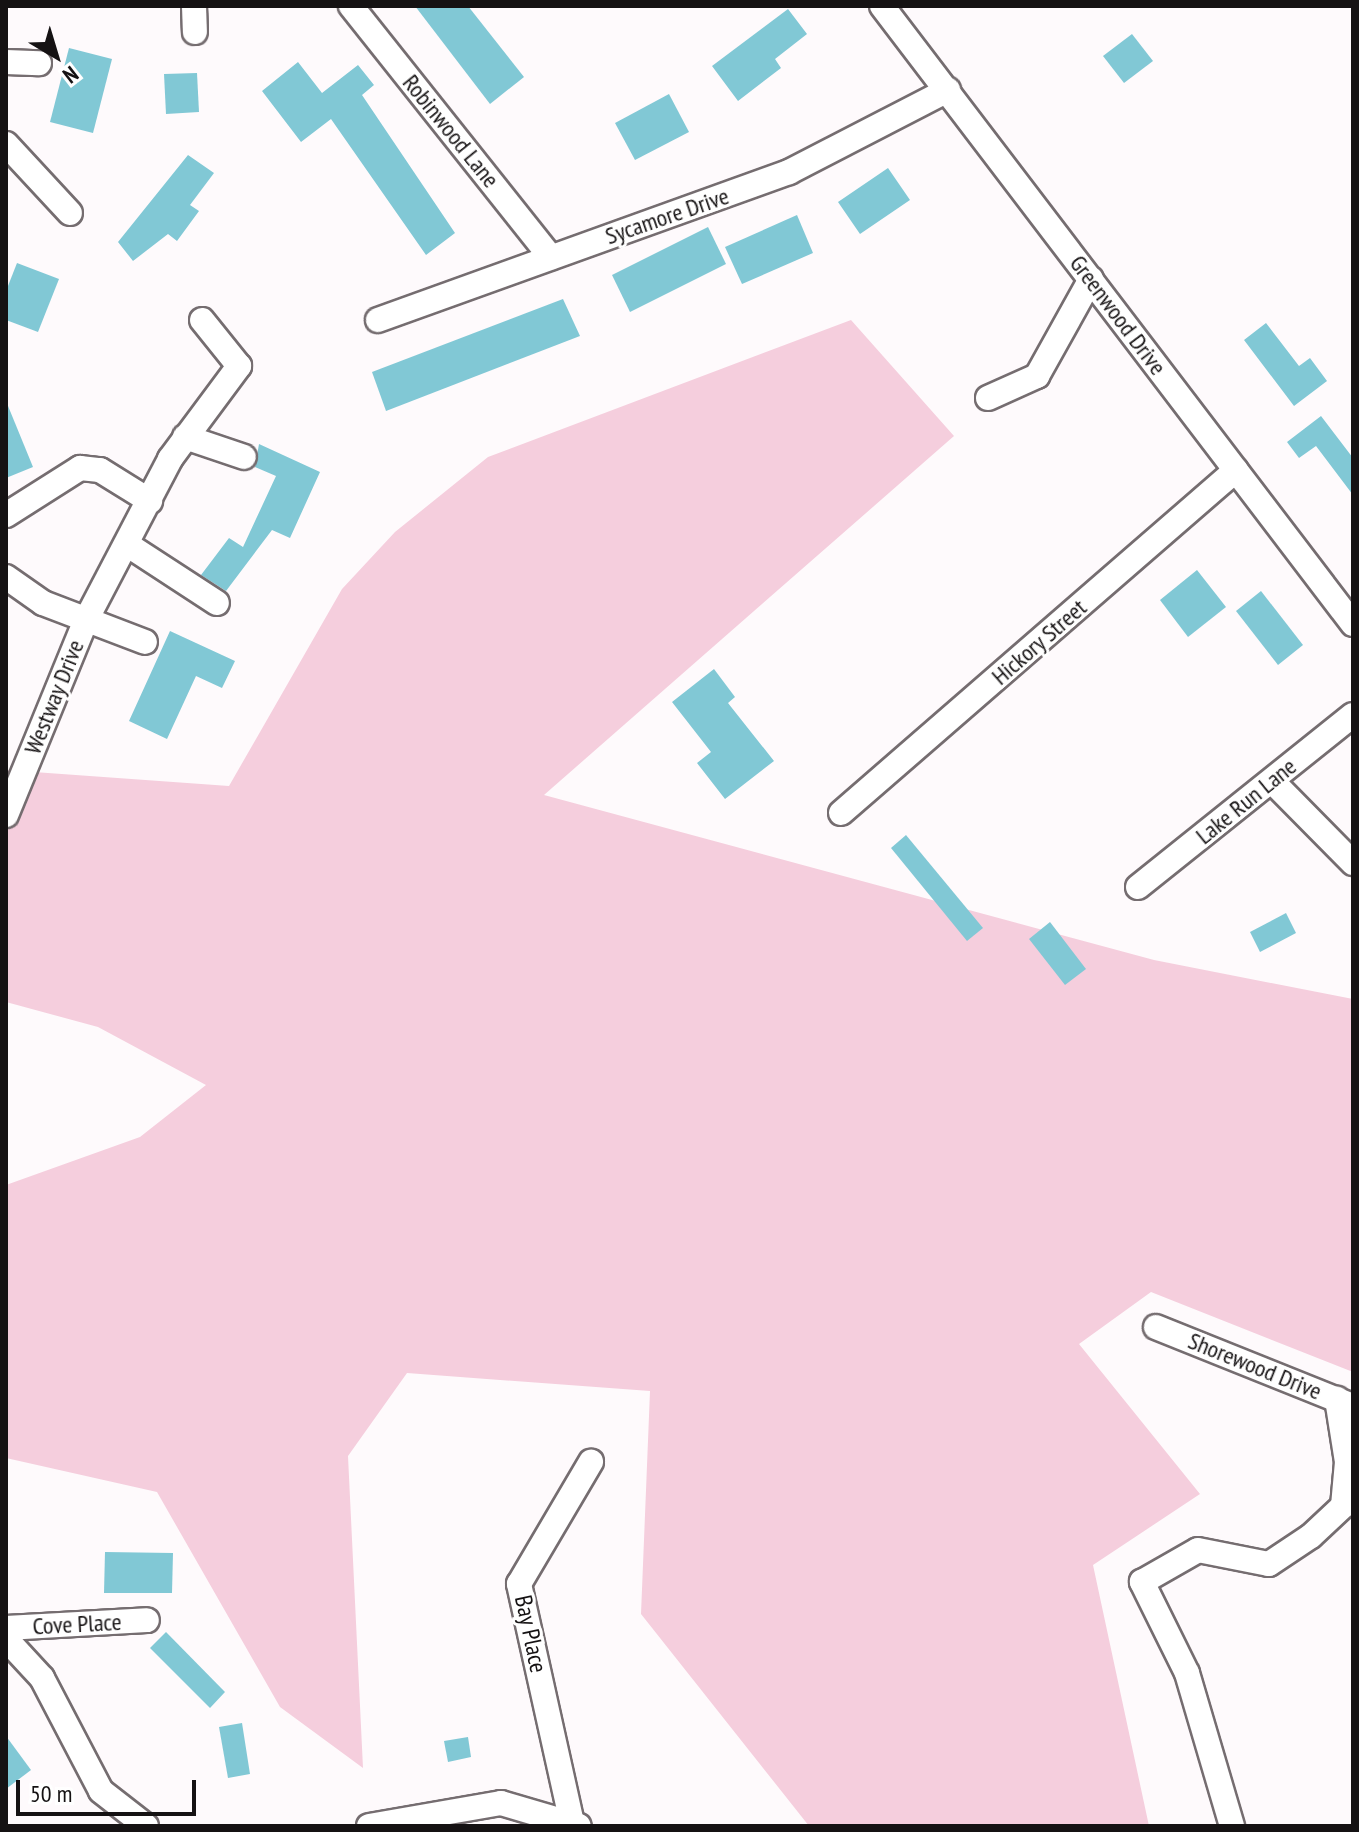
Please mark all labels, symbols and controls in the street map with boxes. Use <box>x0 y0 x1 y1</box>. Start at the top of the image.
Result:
north arrow <box>16 16 96 96</box>
text: N <box>57 60 84 90</box>
street label: Robinwood Lane <box>397 69 505 193</box>
street label: Sycamore Drive <box>602 181 732 251</box>
street label: Greenwood Drive <box>1064 250 1172 380</box>
street label: Hickory Street <box>986 593 1092 691</box>
street label: Westway Drive <box>18 635 90 759</box>
street label: Lake Run Lane <box>1190 752 1302 850</box>
street label: Shorewood Drive <box>1184 1326 1326 1406</box>
street label: Bay Place <box>509 1592 553 1676</box>
street label: Cove Place <box>32 1607 122 1641</box>
scale bar <box>20 1764 200 1814</box>
text: 50 m <box>30 1778 72 1809</box>

